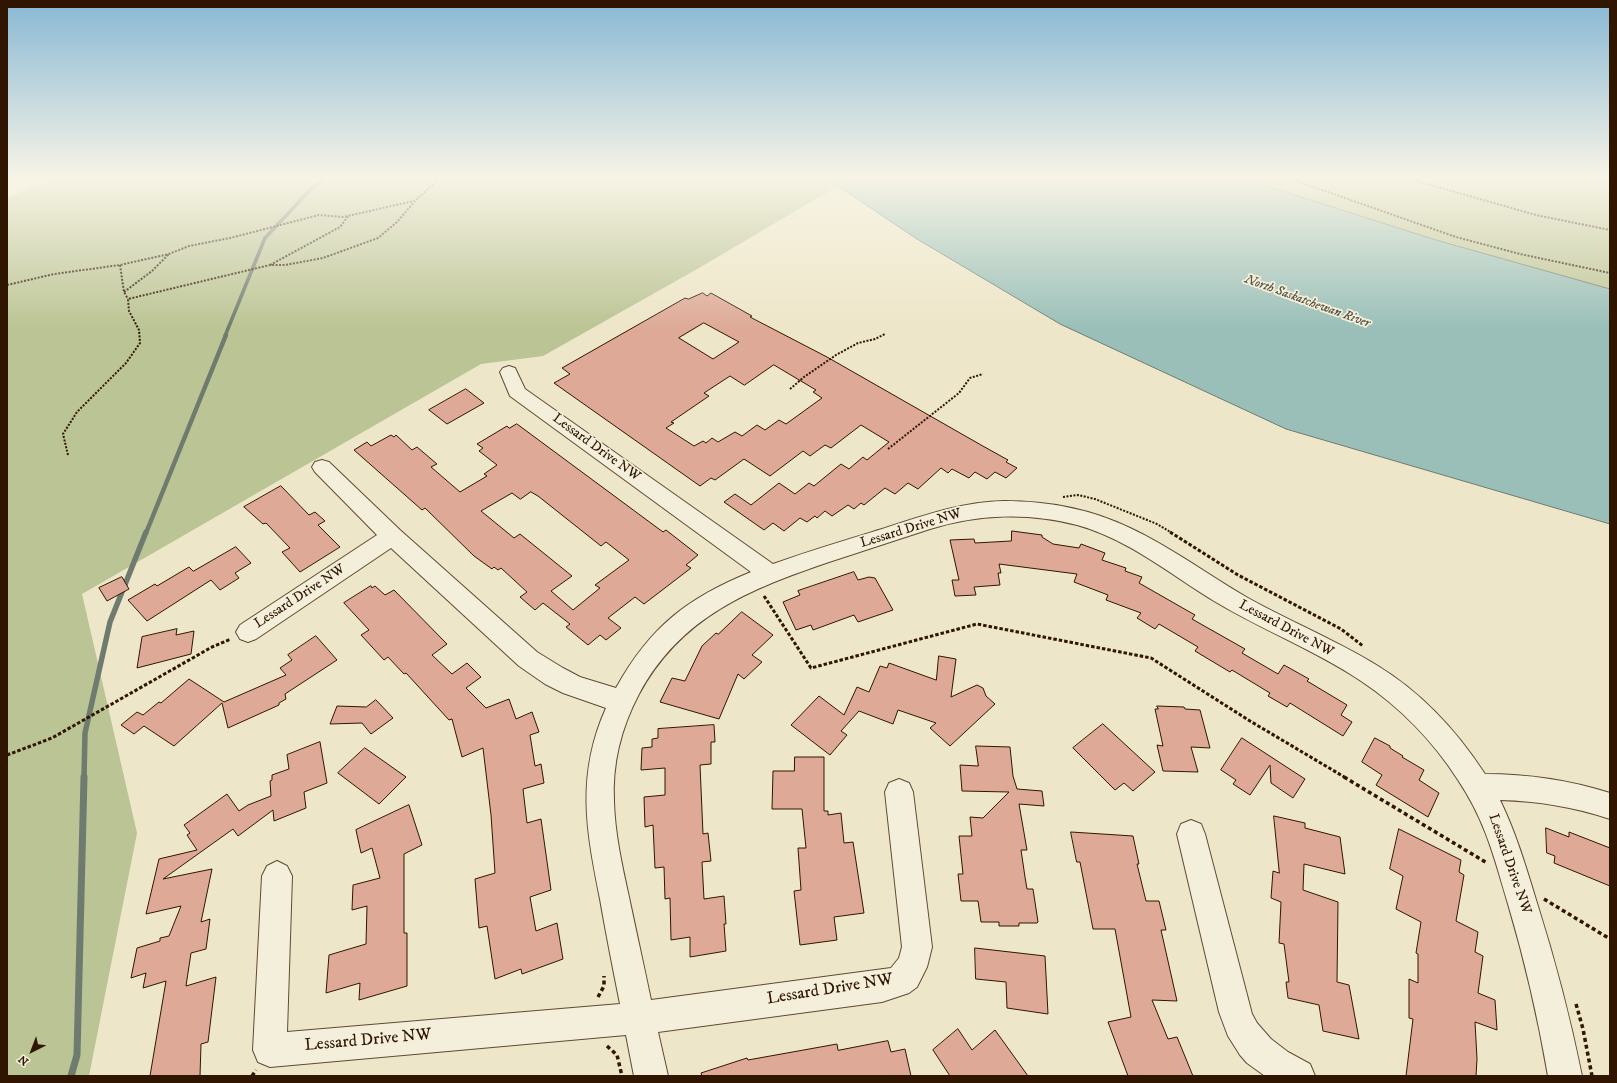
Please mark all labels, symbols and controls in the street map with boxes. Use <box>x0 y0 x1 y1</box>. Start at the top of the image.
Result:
water label: North Saskatchewan River <box>1242 272 1372 332</box>
street label: Lessard Drive NW <box>549 410 643 486</box>
street label: Lessard Drive NW <box>858 506 964 552</box>
street label: Lessard Drive NW <box>251 561 349 633</box>
street label: Lessard Drive NW <box>1236 597 1336 661</box>
street label: Lessard Drive NW <box>1484 812 1534 916</box>
street label: Lessard Drive NW <box>766 970 894 1010</box>
street label: Lessard Drive NW <box>304 1025 432 1057</box>
north arrow <box>12 1031 52 1071</box>
text: N <box>16 1052 32 1068</box>

